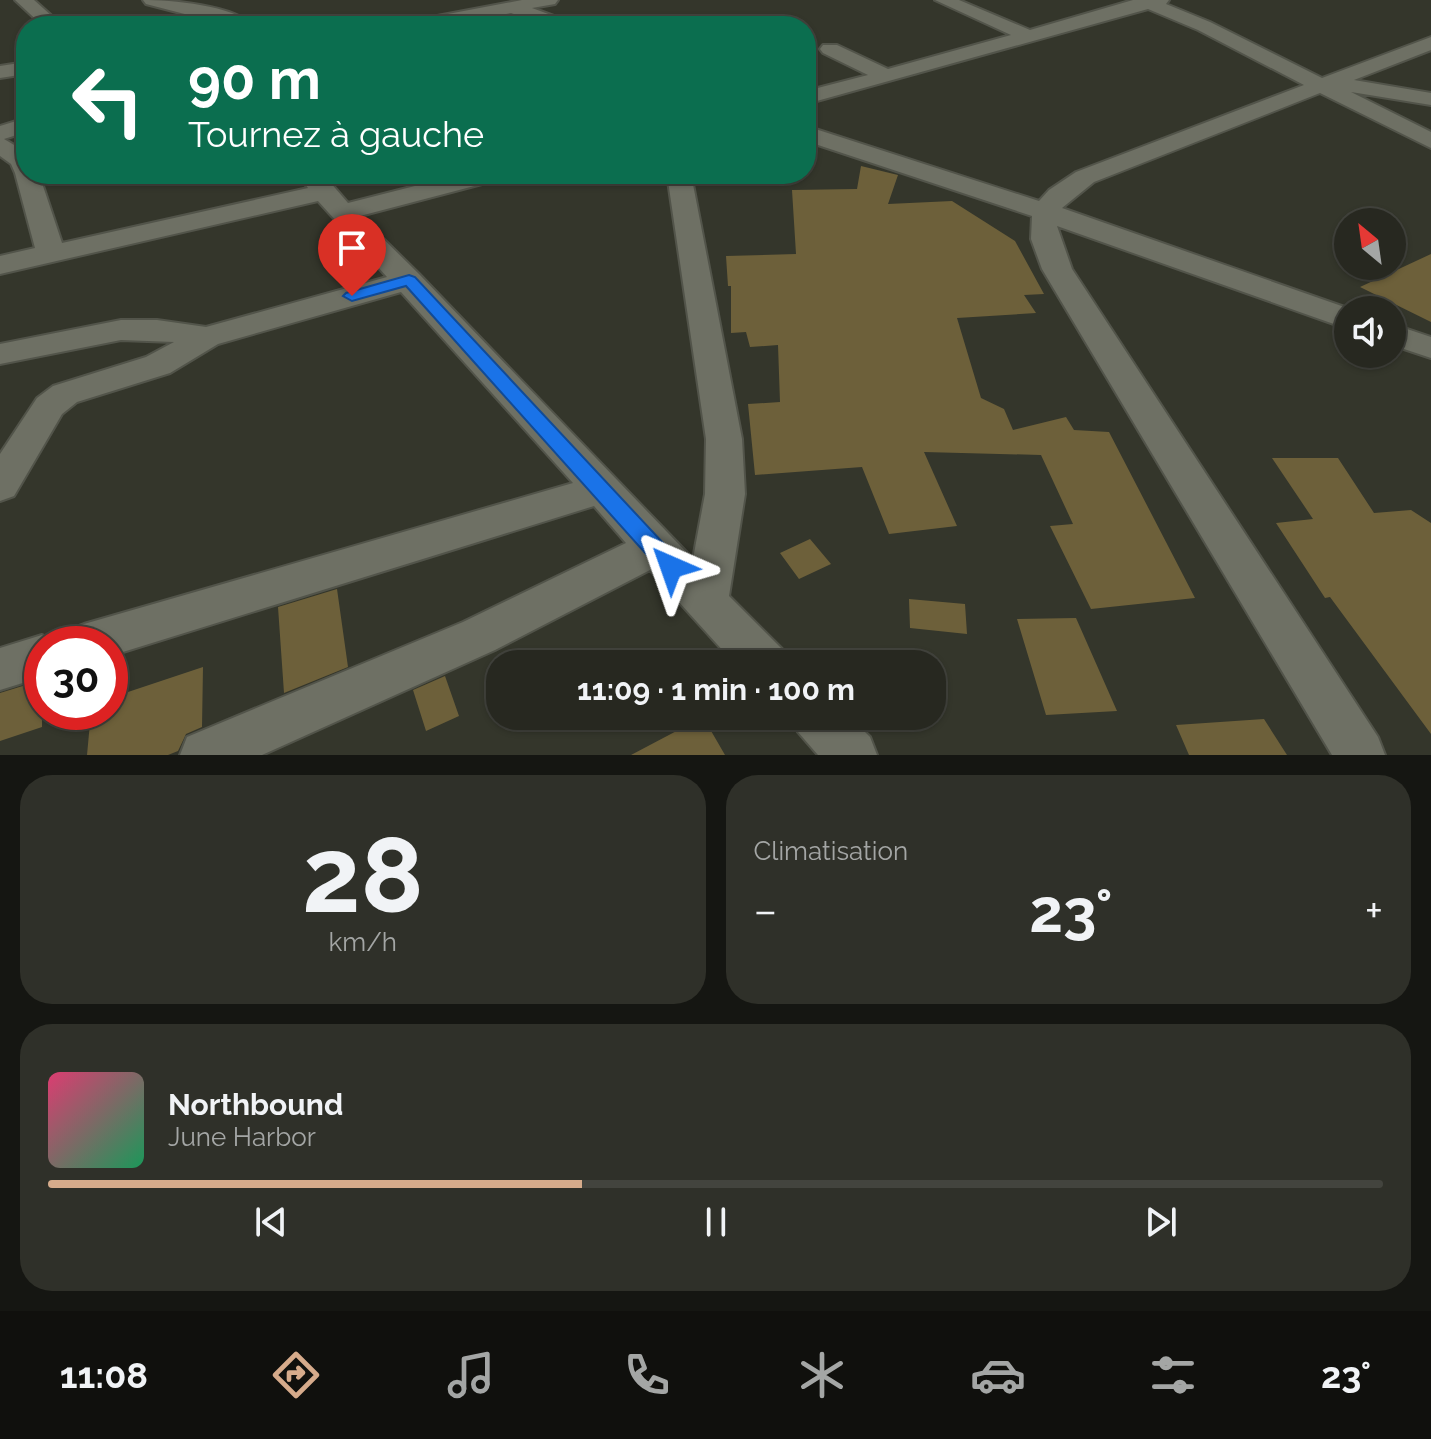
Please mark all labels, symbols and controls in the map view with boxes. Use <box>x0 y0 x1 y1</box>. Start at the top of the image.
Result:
text: 90 m <box>188 46 321 112</box>
icon: left <box>56 48 160 152</box>
text: Tournez à gauche <box>188 113 484 155</box>
north arrow <box>1334 208 1406 280</box>
map controls <box>1334 208 1406 368</box>
pin <box>318 214 386 296</box>
icon: arrive <box>330 226 374 270</box>
button: sound <box>1334 296 1406 368</box>
position arrow <box>629 525 713 609</box>
speed limit sign: 30 <box>24 626 128 730</box>
text: 11:09 · 1 min · 100 m <box>577 672 855 707</box>
text: 28 <box>302 814 423 936</box>
text: Climatisation <box>754 836 908 866</box>
text: 23° <box>1029 876 1113 946</box>
text: − <box>754 885 777 936</box>
text: + <box>1365 885 1383 936</box>
text: km/h <box>328 927 397 957</box>
text: Northbound <box>168 1087 343 1122</box>
text: June Harbor <box>168 1122 316 1152</box>
icon: previous <box>249 1200 293 1244</box>
icon: pause <box>694 1200 738 1244</box>
icon: next <box>1139 1200 1183 1244</box>
icon: directions <box>268 1347 324 1403</box>
icon: music <box>443 1347 499 1403</box>
icon: phone <box>619 1347 675 1403</box>
icon: climate <box>794 1347 850 1403</box>
icon: car <box>970 1347 1026 1403</box>
icon: filters <box>1145 1347 1201 1403</box>
text: 11:08 <box>60 1354 148 1396</box>
text: 23° <box>1321 1354 1371 1396</box>

